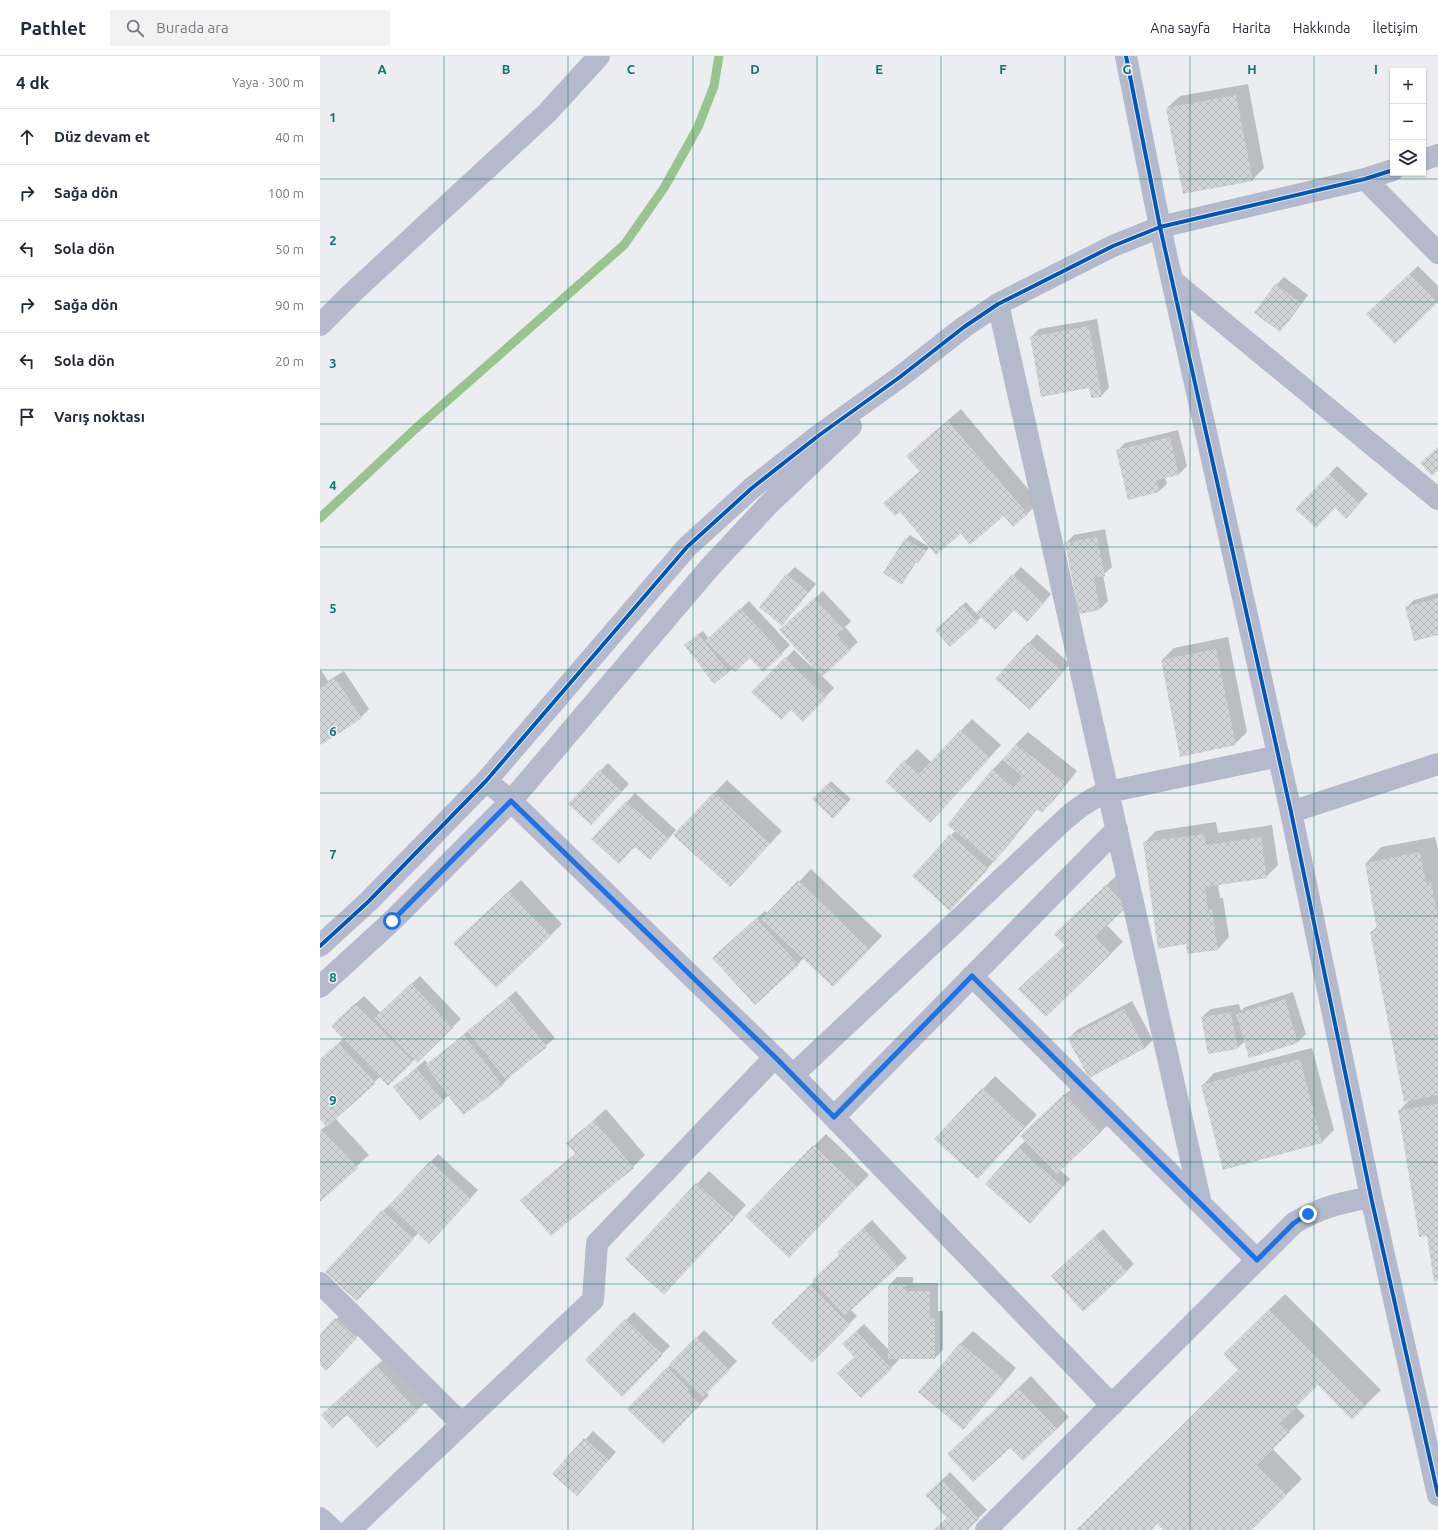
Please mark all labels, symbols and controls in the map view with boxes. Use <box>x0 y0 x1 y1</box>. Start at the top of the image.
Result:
search box <box>110 10 390 46</box>
text: Pathlet <box>20 17 86 39</box>
icon: search <box>124 17 146 39</box>
text: Burada ara <box>156 19 229 36</box>
text: Ana sayfa <box>1150 20 1210 36</box>
text: Harita <box>1232 20 1271 36</box>
text: Hakkında <box>1293 20 1351 36</box>
text: İletişim <box>1373 20 1418 36</box>
text: A <box>377 62 387 76</box>
text: B <box>502 62 511 76</box>
text: C <box>627 62 636 76</box>
text: D <box>750 62 760 76</box>
text: E <box>875 62 883 76</box>
text: F <box>999 62 1007 76</box>
text: G <box>1123 62 1132 76</box>
text: H <box>1247 62 1257 76</box>
text: I <box>1374 62 1378 76</box>
map controls <box>1390 68 1426 176</box>
button: + <box>1390 68 1426 104</box>
text: 4 dk <box>16 73 49 92</box>
text: Yaya · 300 m <box>232 75 304 89</box>
button: − <box>1390 104 1426 140</box>
text: 1 <box>329 110 337 124</box>
icon: ahead <box>16 126 38 148</box>
text: Düz devam et <box>54 128 150 145</box>
text: 40 m <box>275 130 304 144</box>
button: layers <box>1390 140 1426 176</box>
icon: right <box>16 182 38 204</box>
text: Sağa dön <box>54 184 118 201</box>
text: 100 m <box>268 186 304 200</box>
text: 2 <box>329 233 337 247</box>
icon: left <box>16 238 38 260</box>
text: Sola dön <box>54 240 115 257</box>
text: 50 m <box>275 242 304 256</box>
icon: right <box>16 294 38 316</box>
text: Sağa dön <box>54 296 118 313</box>
text: 90 m <box>275 298 304 312</box>
icon: left <box>16 350 38 372</box>
text: Sola dön <box>54 352 115 369</box>
text: 20 m <box>275 354 304 368</box>
text: 3 <box>329 356 337 370</box>
icon: arrive <box>16 406 38 428</box>
text: Varış noktası <box>54 408 145 425</box>
text: 4 <box>329 478 337 492</box>
text: 5 <box>329 601 337 615</box>
text: 6 <box>329 724 337 738</box>
text: 7 <box>329 847 337 861</box>
route start <box>383 912 401 930</box>
text: 8 <box>329 970 337 984</box>
text: 9 <box>329 1093 337 1107</box>
route end <box>1299 1205 1317 1223</box>

